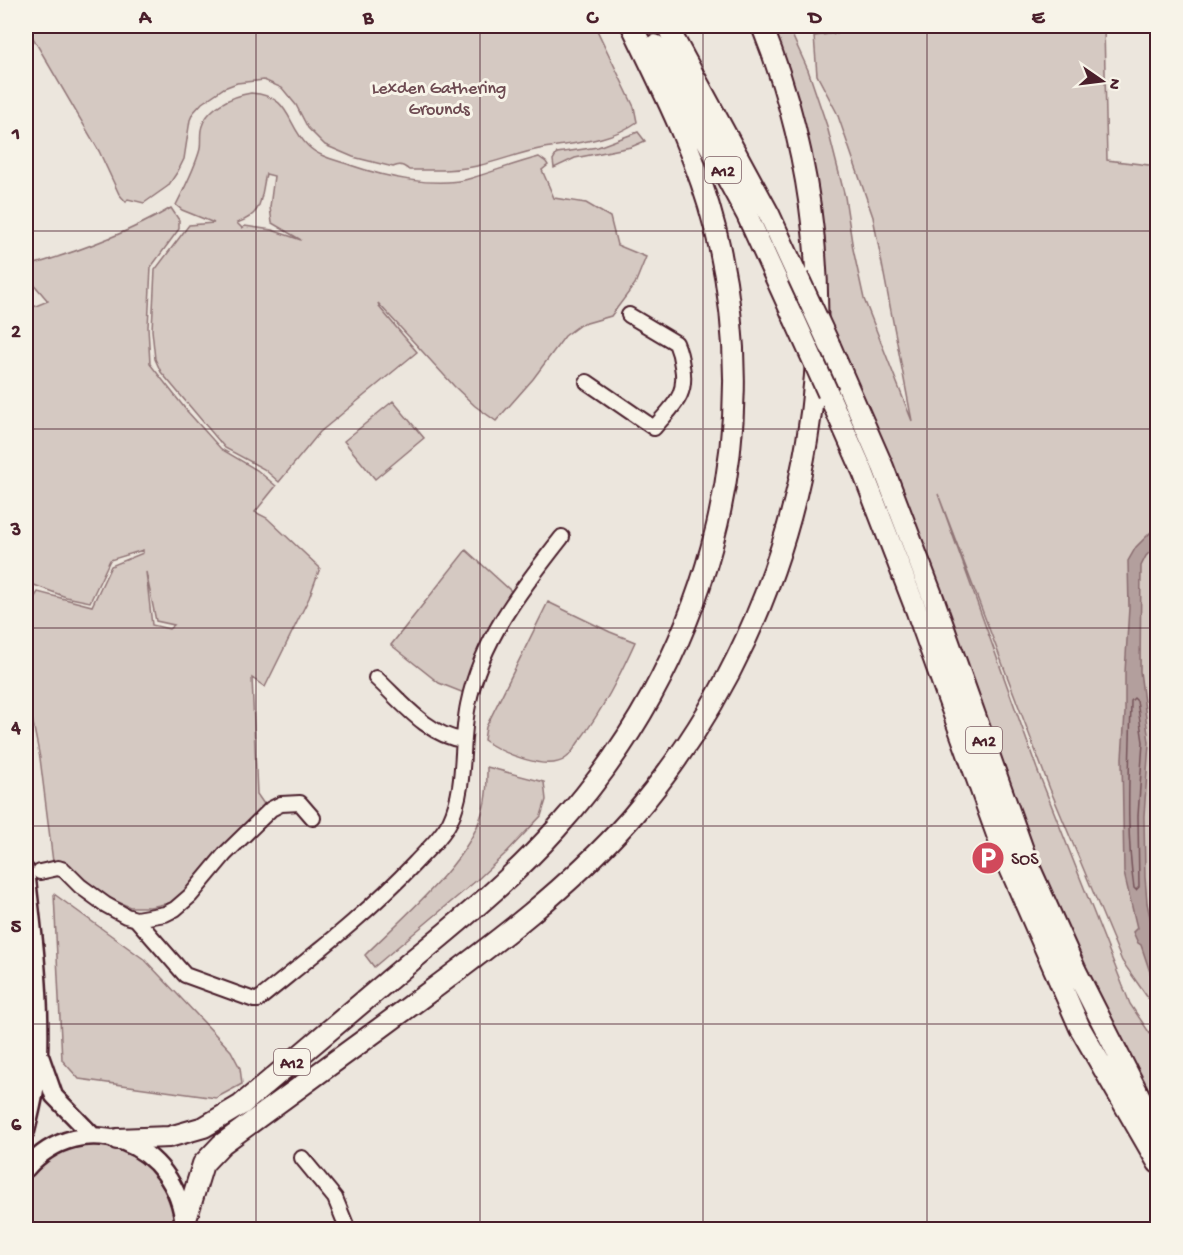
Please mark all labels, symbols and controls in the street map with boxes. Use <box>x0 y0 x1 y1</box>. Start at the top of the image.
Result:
text: A <box>138 8 153 31</box>
text: B <box>362 8 374 31</box>
text: C <box>586 8 600 31</box>
text: D <box>806 8 822 31</box>
text: E <box>1032 8 1046 31</box>
north arrow <box>1072 51 1132 111</box>
text: N <box>1103 76 1124 92</box>
park label: Lexden Gathering Grounds <box>372 79 506 121</box>
text: 1 <box>11 124 20 147</box>
road number: A12 <box>705 157 741 183</box>
text: 2 <box>11 322 21 345</box>
text: 3 <box>10 520 21 543</box>
text: 4 <box>10 718 21 741</box>
road number: A12 <box>966 727 1002 753</box>
parking icon: SOS <box>970 840 1006 876</box>
place label: SOS <box>1011 850 1039 871</box>
text: 5 <box>11 917 22 940</box>
road number: A12 <box>274 1049 310 1075</box>
text: 6 <box>11 1115 22 1138</box>

